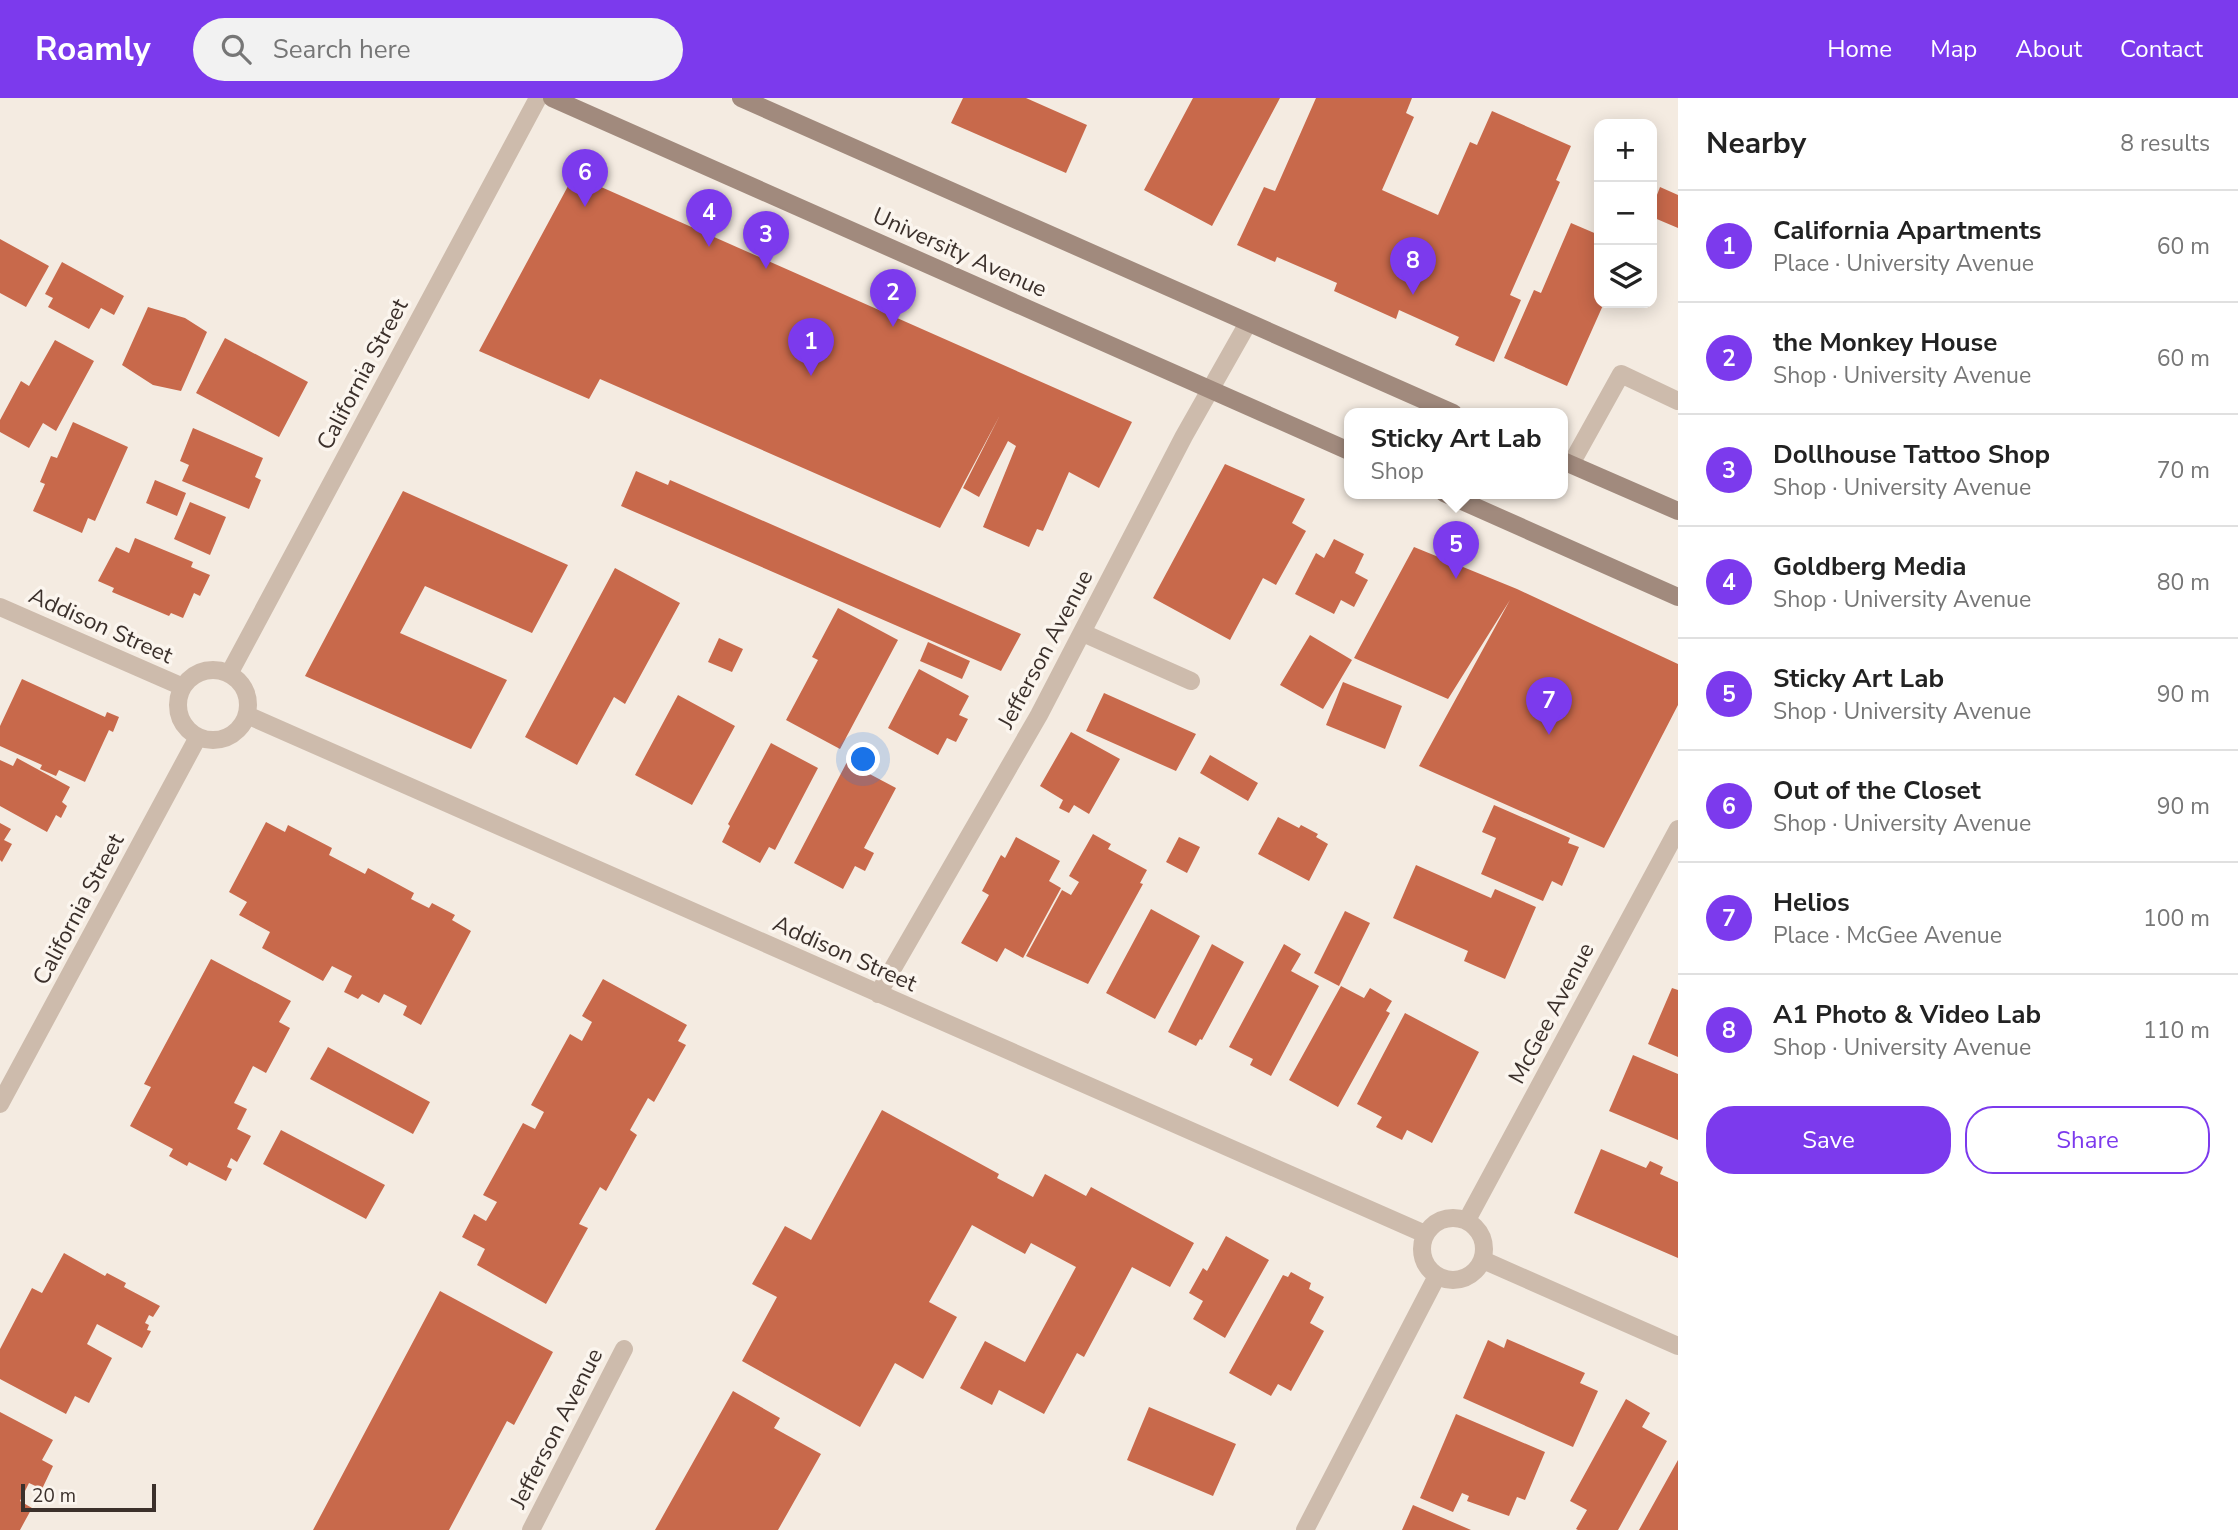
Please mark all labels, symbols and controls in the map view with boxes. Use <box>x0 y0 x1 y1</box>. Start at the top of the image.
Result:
search box <box>193 18 683 81</box>
text: Roamly <box>35 27 151 72</box>
icon: search <box>217 30 255 68</box>
text: Search here <box>273 32 410 67</box>
text: Home <box>1827 33 1892 65</box>
text: Map <box>1930 33 1977 65</box>
text: About <box>2015 33 2082 65</box>
text: Contact <box>2120 33 2203 65</box>
map controls <box>1594 119 1657 308</box>
button: + <box>1594 119 1657 182</box>
text: Nearby <box>1706 123 1806 164</box>
text: 8 results <box>2120 128 2210 159</box>
pin: 6 <box>562 149 608 207</box>
button: − <box>1594 182 1657 245</box>
pin: 4 <box>686 189 732 247</box>
street label: University Avenue <box>868 200 1052 305</box>
pin: 3 <box>743 211 789 269</box>
text: California Apartments <box>1773 213 2042 248</box>
text: 1 <box>1722 231 1736 262</box>
text: 60 m <box>2157 231 2210 262</box>
pin: 8 <box>1390 237 1436 295</box>
button: layers <box>1594 245 1657 308</box>
text: Place · University Avenue <box>1773 248 2034 279</box>
pin: 2 <box>870 269 916 327</box>
street label: California Street <box>310 292 416 455</box>
pin: 1 <box>788 318 834 376</box>
text: the Monkey House <box>1773 325 1997 360</box>
text: 2 <box>1722 343 1736 374</box>
text: 60 m <box>2157 343 2210 374</box>
text: Shop · University Avenue <box>1773 360 2031 391</box>
popup <box>1344 408 1568 499</box>
text: Sticky Art Lab <box>1370 421 1542 456</box>
text: Dollhouse Tattoo Shop <box>1773 437 2050 472</box>
text: 3 <box>1722 455 1736 486</box>
text: 70 m <box>2157 455 2210 486</box>
text: Shop <box>1370 456 1424 487</box>
text: Shop · University Avenue <box>1773 472 2031 503</box>
pin: 5 <box>1433 521 1479 579</box>
text: Goldberg Media <box>1773 549 1966 584</box>
street label: Jefferson Avenue <box>990 564 1100 735</box>
text: 4 <box>1722 567 1736 598</box>
text: 80 m <box>2157 567 2210 598</box>
street label: Addison Street <box>24 580 178 671</box>
text: Shop · University Avenue <box>1773 584 2031 615</box>
text: Sticky Art Lab <box>1773 661 1944 696</box>
pin: 7 <box>1526 677 1572 735</box>
text: 5 <box>1722 679 1736 710</box>
text: 90 m <box>2157 679 2210 710</box>
text: Shop · University Avenue <box>1773 696 2031 727</box>
your location <box>846 742 880 776</box>
text: Out of the Closet <box>1773 773 1981 808</box>
text: 6 <box>1722 791 1736 822</box>
text: 90 m <box>2157 791 2210 822</box>
text: Shop · University Avenue <box>1773 808 2031 839</box>
street label: California Street <box>26 827 132 990</box>
text: Helios <box>1773 885 1850 920</box>
text: 7 <box>1722 903 1736 934</box>
text: 100 m <box>2143 903 2210 934</box>
street label: Addison Street <box>768 908 922 999</box>
text: Place · McGee Avenue <box>1773 920 2002 951</box>
street label: McGee Avenue <box>1501 937 1602 1089</box>
text: A1 Photo & Video Lab <box>1773 997 2041 1032</box>
text: 8 <box>1722 1015 1736 1046</box>
text: 110 m <box>2143 1015 2210 1046</box>
text: Shop · University Avenue <box>1773 1032 2031 1063</box>
button: Save <box>1706 1106 1951 1174</box>
button: Share <box>1965 1106 2210 1174</box>
street label: Jefferson Avenue <box>502 1343 610 1514</box>
scale bar <box>21 1481 156 1513</box>
text: 20 m <box>32 1483 76 1509</box>

